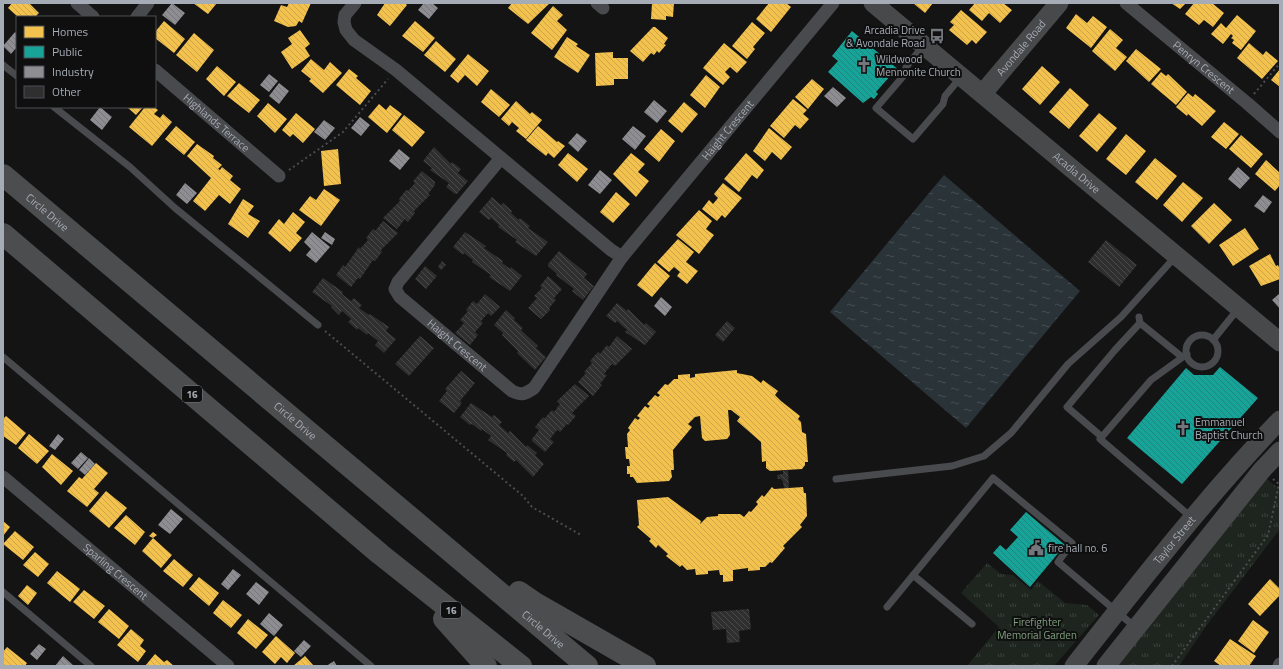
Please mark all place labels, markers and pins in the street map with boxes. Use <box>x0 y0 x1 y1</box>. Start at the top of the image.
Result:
place label: Arcadia Drive & Avondale Road <box>846 22 925 51</box>
bus stop icon: Arcadia Drive & Avondale Road <box>928 27 946 45</box>
place label: Wildwood Mennonite Church <box>876 51 961 80</box>
church icon: Wildwood Mennonite Church <box>855 56 873 74</box>
place label: Emmanuel Baptist Church <box>1195 414 1263 443</box>
church icon: Emmanuel Baptist Church <box>1174 419 1192 437</box>
public building icon: fire hall no. 6 <box>1027 539 1045 557</box>
place label: fire hall no. 6 <box>1048 540 1107 556</box>

